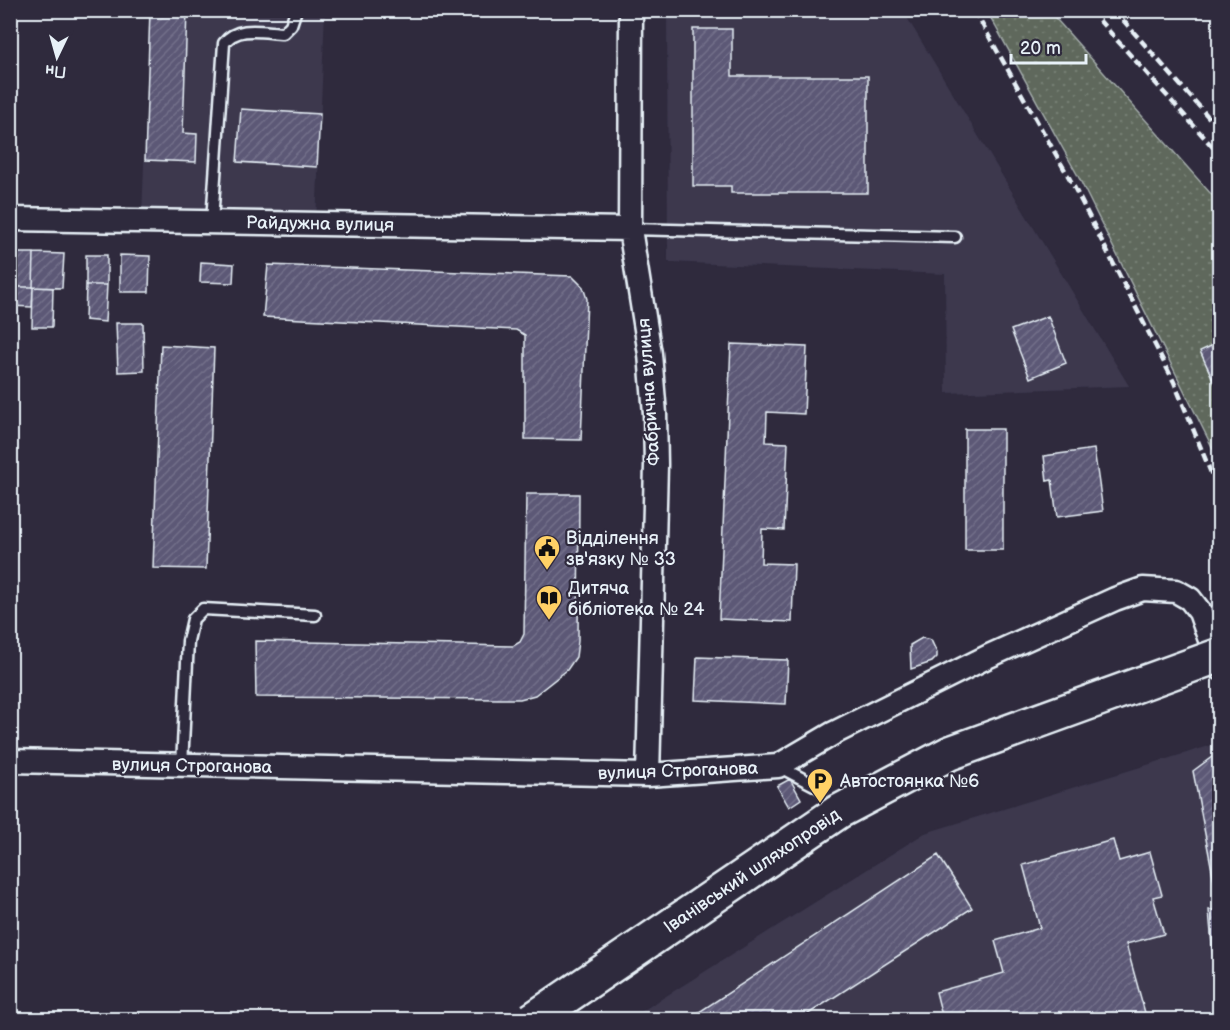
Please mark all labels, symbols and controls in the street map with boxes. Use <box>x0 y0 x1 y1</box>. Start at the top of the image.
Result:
north arrow <box>27 27 87 87</box>
scale bar <box>1011 27 1086 65</box>
text: 20 m <box>1020 38 1061 59</box>
text: Пн <box>44 60 67 81</box>
street label: Райдужна вулиця <box>246 212 394 236</box>
street label: Фабрична вулиця <box>633 317 665 467</box>
place label: Відділення зв'язку № 33 <box>566 528 676 570</box>
public building icon: Відділення зв'язку № 33 <box>532 533 562 571</box>
place label: Дитяча бібліотека № 24 <box>568 578 705 620</box>
library icon: Дитяча бібліотека № 24 <box>534 583 564 621</box>
street label: вулиця Строганова <box>112 754 273 778</box>
street label: вулиця Строганова <box>597 758 759 784</box>
parking icon: Автостоянка №6 <box>805 766 835 804</box>
place label: Автостоянка №6 <box>839 771 979 792</box>
street label: Іванівський шляхопровід <box>660 804 844 938</box>

